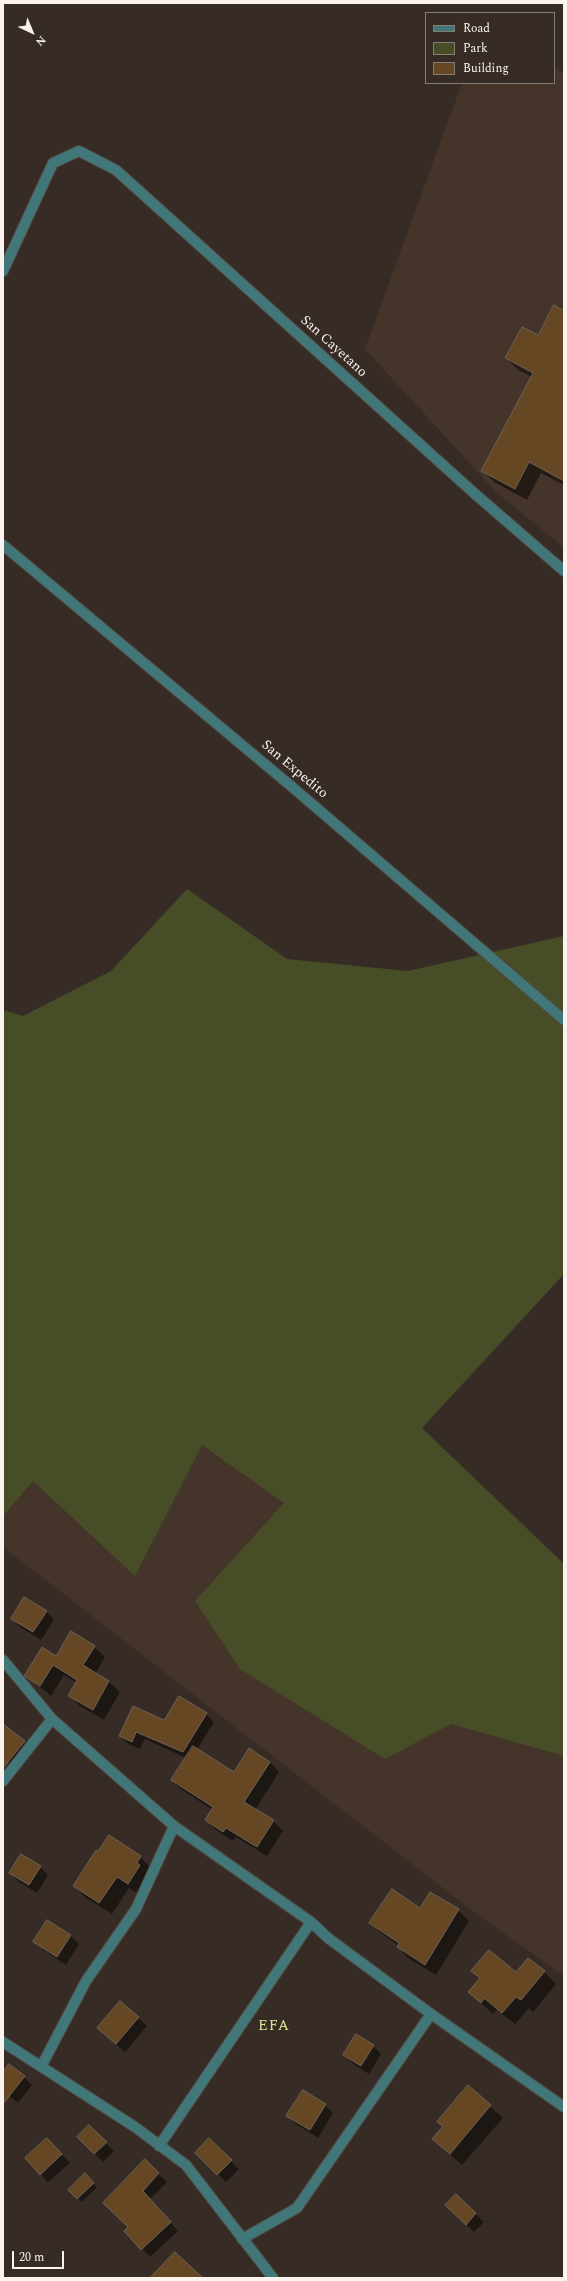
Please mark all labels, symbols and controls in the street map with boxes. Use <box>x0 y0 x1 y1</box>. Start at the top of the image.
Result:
north arrow <box>12 12 52 52</box>
legend <box>425 12 555 84</box>
text: Road <box>463 19 490 38</box>
text: N <box>32 32 50 50</box>
text: Park <box>463 39 488 58</box>
text: Building <box>463 59 509 78</box>
street label: San Cayetano <box>296 313 370 381</box>
street label: San Expedito <box>257 737 331 803</box>
district label: EFA <box>258 2018 290 2036</box>
scale bar <box>14 2243 66 2269</box>
text: 20 m <box>19 2248 44 2267</box>

